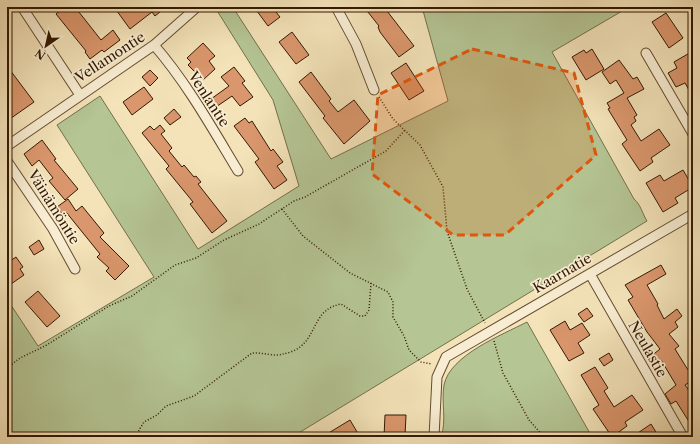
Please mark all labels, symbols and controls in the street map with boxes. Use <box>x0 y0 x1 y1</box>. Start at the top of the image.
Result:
north arrow <box>26 26 66 66</box>
street label: Vellamontie <box>71 28 149 87</box>
text: N <box>32 46 48 63</box>
street label: Venlantie <box>184 67 234 130</box>
street label: Väinämöntie <box>23 166 84 248</box>
street label: Kaarnatie <box>529 249 595 297</box>
street label: Neulastie <box>625 318 671 381</box>

